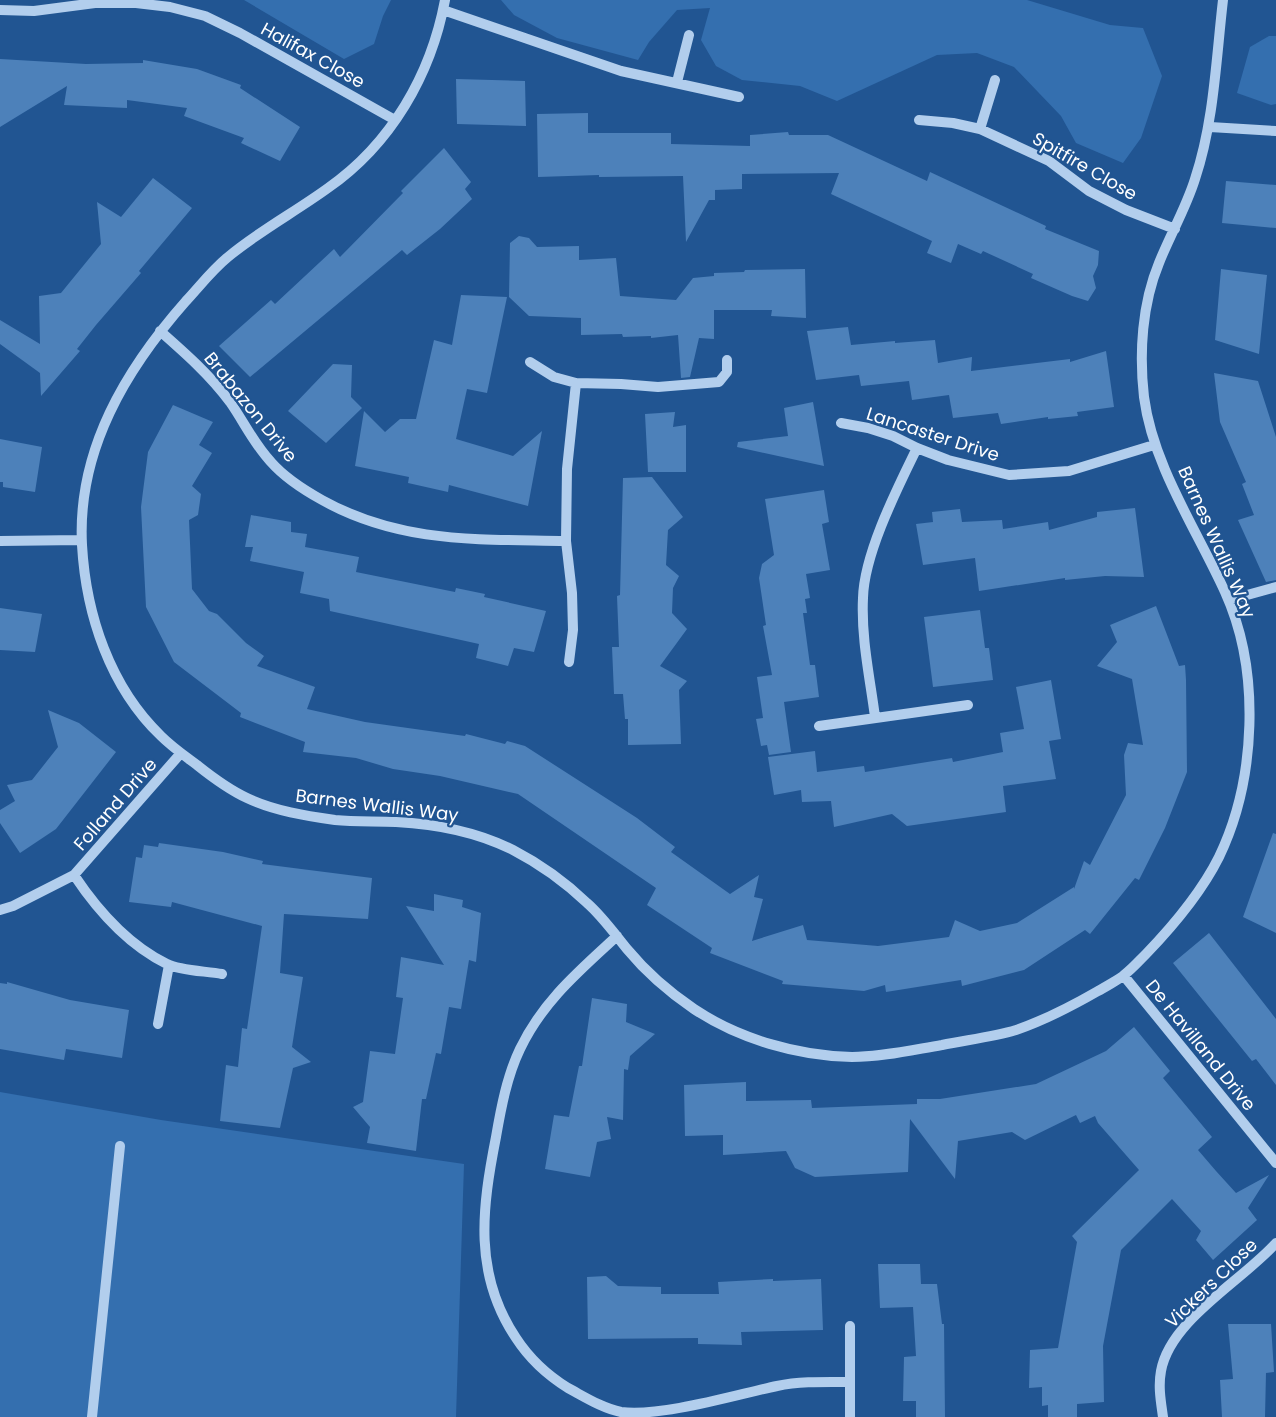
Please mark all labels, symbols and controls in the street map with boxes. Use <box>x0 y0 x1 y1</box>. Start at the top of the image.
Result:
street label: Halifax Close <box>256 16 370 94</box>
street label: Spitfire Close <box>1028 126 1142 206</box>
street label: Brabazon Drive <box>199 347 303 467</box>
street label: Lancaster Drive <box>863 401 1003 467</box>
street label: Barnes Wallis Way <box>1172 462 1262 622</box>
street label: Folland Drive <box>68 752 162 856</box>
street label: Barnes Wallis Way <box>294 783 460 827</box>
street label: De Havilland Drive <box>1140 974 1262 1116</box>
street label: Vickers Close <box>1159 1233 1263 1333</box>

